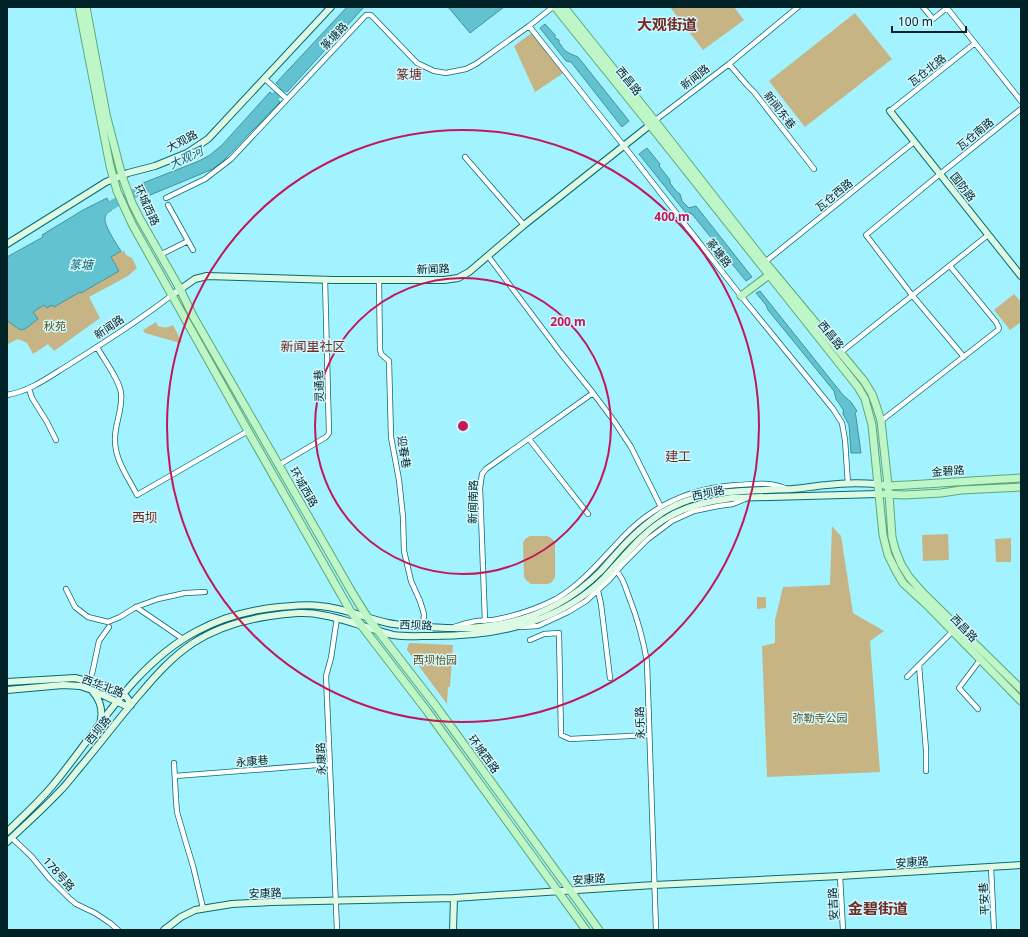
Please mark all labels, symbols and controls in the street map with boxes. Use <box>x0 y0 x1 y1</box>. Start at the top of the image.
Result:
scale bar <box>892 8 966 34</box>
text: 100 m <box>898 13 933 30</box>
district label: 大观街道 <box>637 14 697 34</box>
street label: 篆塘路 <box>317 18 350 53</box>
street label: 瓦仓北路 <box>905 50 949 89</box>
street label: 新闻路 <box>677 61 712 93</box>
street label: 西昌路 <box>613 63 646 98</box>
district label: 篆塘 <box>396 65 422 83</box>
street label: 新闻东巷 <box>761 88 800 132</box>
street label: 瓦仓南路 <box>953 114 997 153</box>
street label: 大观路 <box>164 126 200 155</box>
water label: 大观河 <box>166 141 208 173</box>
street label: 国防路 <box>947 169 979 204</box>
street label: 瓦仓西路 <box>812 175 856 214</box>
street label: 环城西路 <box>131 182 164 228</box>
text: 400 m <box>654 208 690 225</box>
street label: 篆塘路 <box>703 235 735 270</box>
water label: 篆塘 <box>69 256 95 273</box>
street label: 新闻路 <box>416 260 450 277</box>
street label: 新闻路 <box>91 311 127 342</box>
text: 200 m <box>550 313 586 330</box>
street label: 西昌路 <box>815 317 848 352</box>
park label: 秋苑 <box>44 318 66 333</box>
district label: 新闻里社区 <box>280 337 346 355</box>
street label: 灵通巷 <box>310 369 327 403</box>
centre of rings <box>456 419 470 433</box>
street label: 迎春巷 <box>395 434 414 469</box>
district label: 建工 <box>665 447 691 465</box>
street label: 金碧路 <box>931 462 965 479</box>
street label: 环城西路 <box>287 464 322 510</box>
street label: 新闻南路 <box>465 480 480 524</box>
street label: 西坝路 <box>690 482 726 503</box>
district label: 西坝 <box>132 508 158 526</box>
street label: 西昌路 <box>948 611 981 645</box>
street label: 西坝路 <box>399 616 433 633</box>
park label: 西坝怡园 <box>413 652 457 667</box>
street label: 西华北路 <box>80 671 126 700</box>
street label: 永乐路 <box>631 706 648 740</box>
park label: 弥勒寺公园 <box>793 710 848 725</box>
street label: 西坝路 <box>81 712 114 747</box>
street label: 环城西路 <box>465 731 503 776</box>
street label: 永康路 <box>312 742 329 776</box>
street label: 永康巷 <box>235 752 269 769</box>
street label: 178号路 <box>40 853 79 894</box>
street label: 安康路 <box>895 853 929 870</box>
street label: 安康路 <box>572 870 606 887</box>
street label: 平安巷 <box>975 882 992 916</box>
street label: 安康路 <box>248 884 282 901</box>
street label: 安吉路 <box>824 887 841 921</box>
district label: 金碧街道 <box>848 898 908 918</box>

